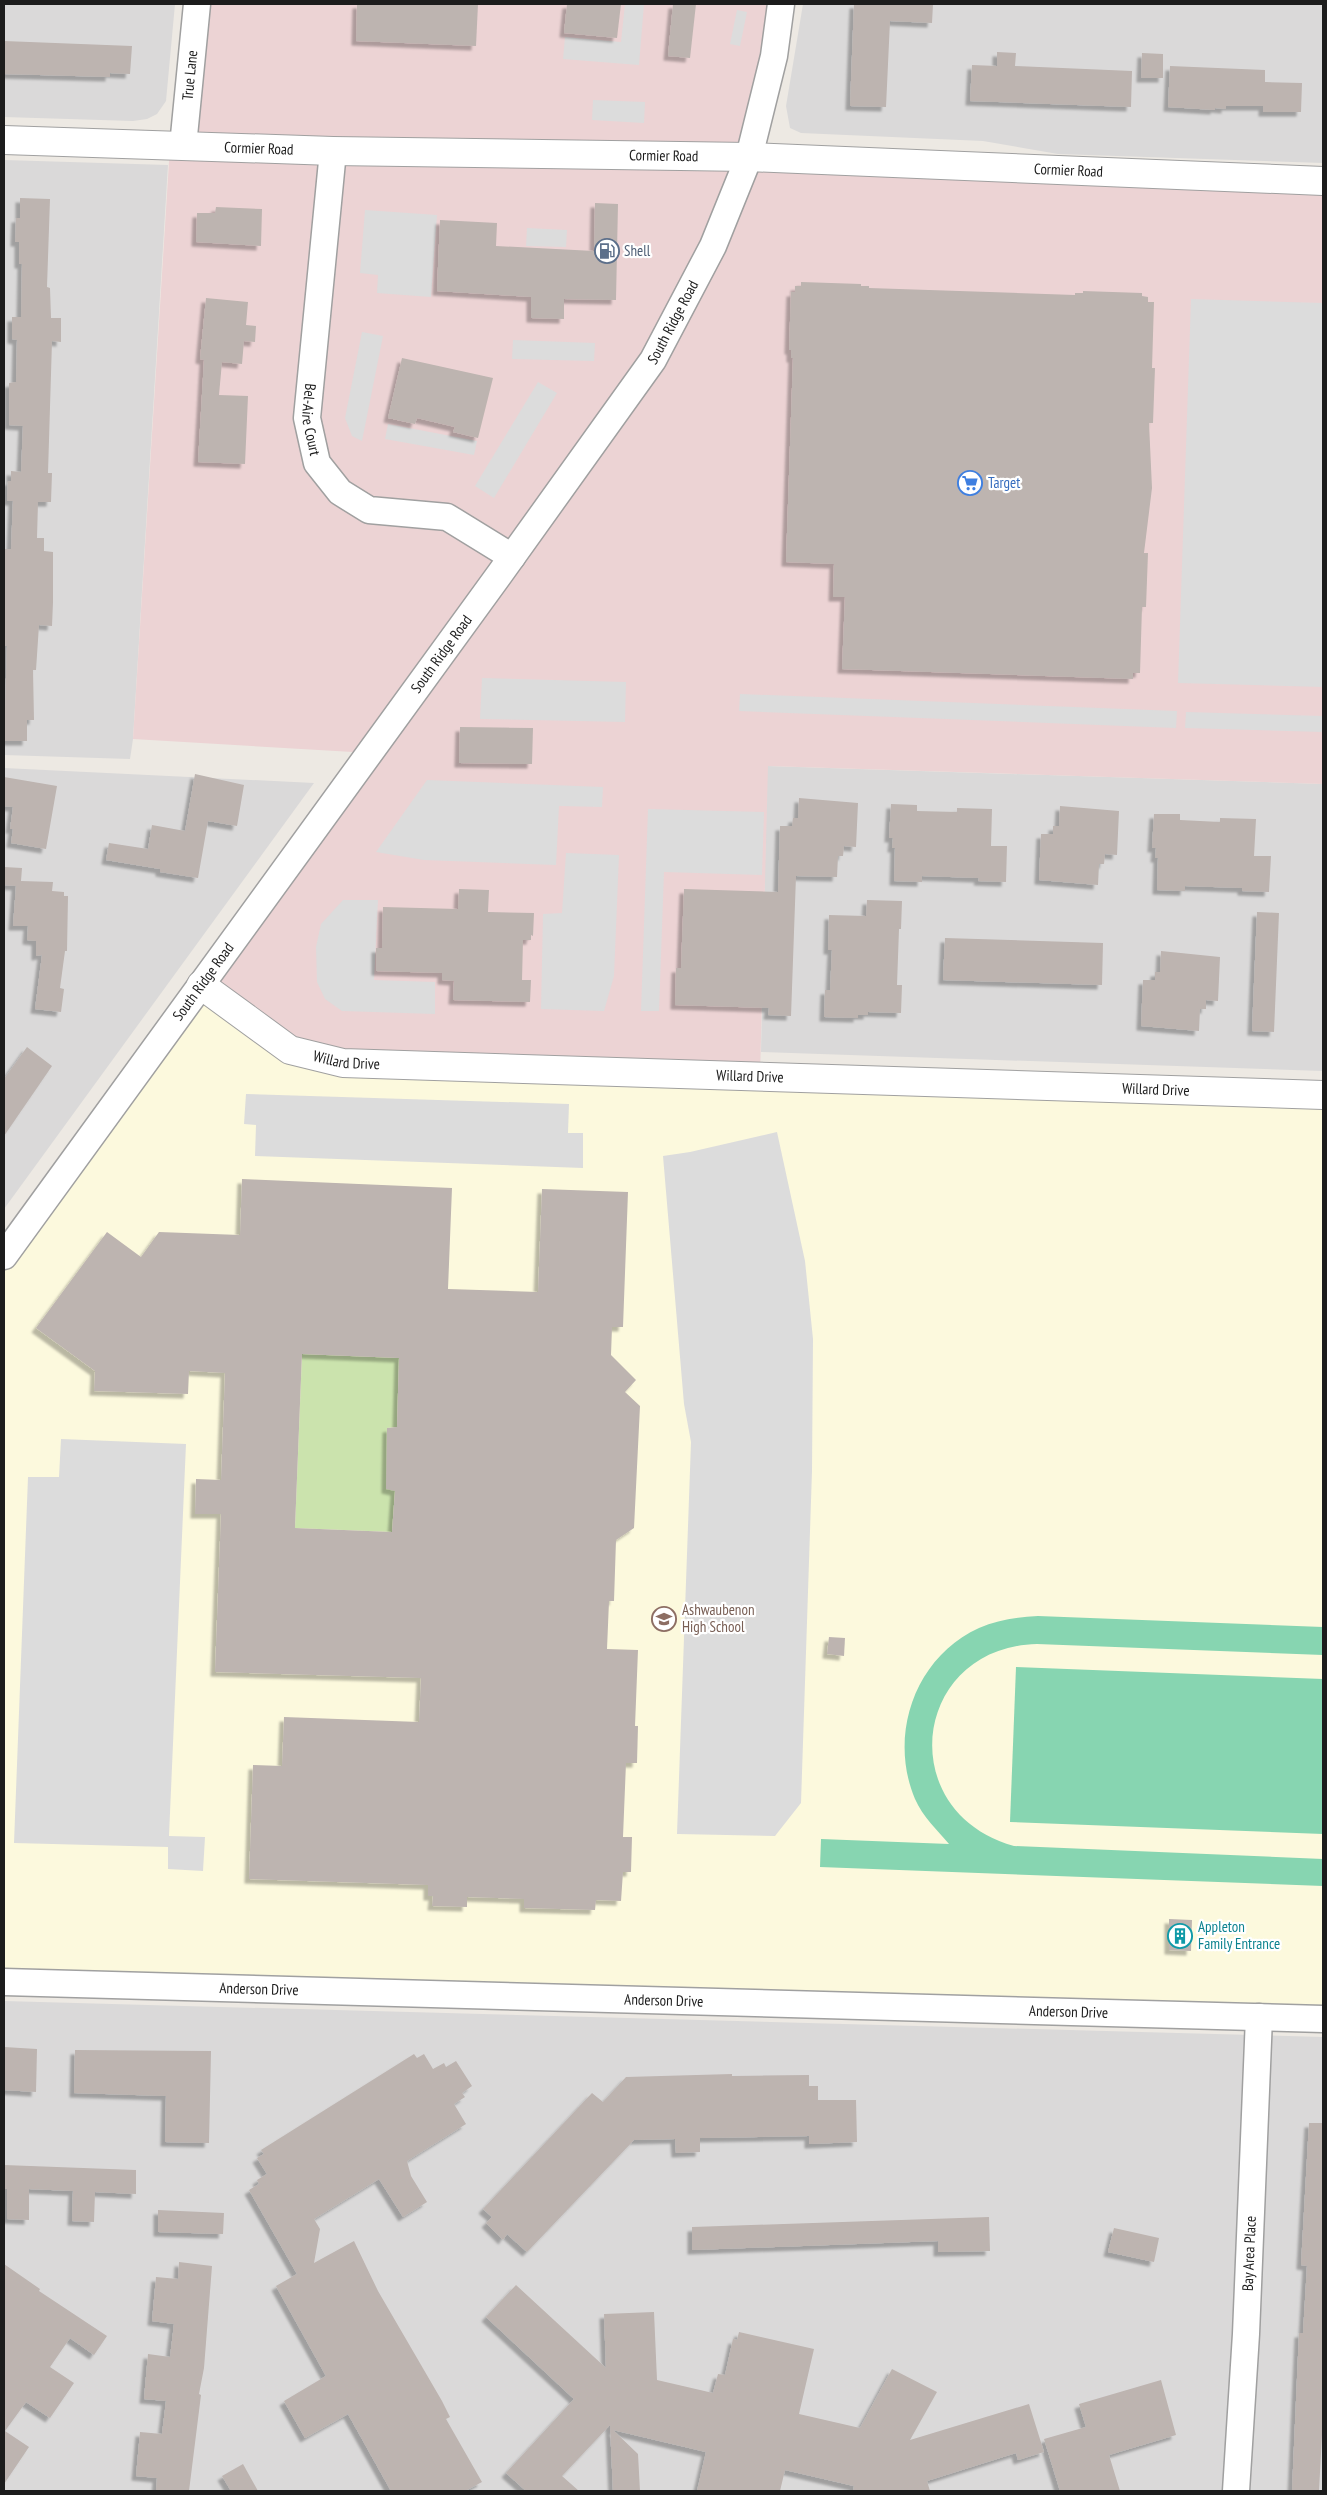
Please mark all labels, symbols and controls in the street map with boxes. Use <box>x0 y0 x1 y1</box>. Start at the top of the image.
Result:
street label: True Lane <box>178 49 201 101</box>
street label: Cormier Road <box>224 137 294 159</box>
street label: Cormier Road <box>629 145 699 165</box>
street label: Cormier Road <box>1034 159 1103 181</box>
fuel station icon: Shell <box>594 238 620 264</box>
place label: Shell <box>624 241 651 260</box>
street label: South Ridge Road <box>643 277 702 368</box>
street label: Bel-Aire Court <box>298 383 325 457</box>
supermarket icon: Target <box>957 470 983 496</box>
place label: Target <box>988 473 1020 492</box>
street label: South Ridge Road <box>406 611 476 697</box>
street label: South Ridge Road <box>168 939 238 1024</box>
street label: Willard Drive <box>311 1046 380 1073</box>
street label: Willard Drive <box>716 1065 784 1086</box>
street label: Willard Drive <box>1122 1078 1190 1100</box>
place label: Ashwaubenon High School <box>682 1600 754 1636</box>
school or university icon: Ashwaubenon High School <box>651 1606 677 1632</box>
place label: Appleton Family Entrance <box>1198 1917 1280 1953</box>
building icon: Appleton Family Entrance <box>1167 1923 1193 1949</box>
street label: Anderson Drive <box>219 1978 299 1999</box>
street label: Anderson Drive <box>624 1989 704 2011</box>
street label: Anderson Drive <box>1029 2001 1108 2022</box>
street label: Bay Area Place <box>1238 2215 1260 2291</box>

